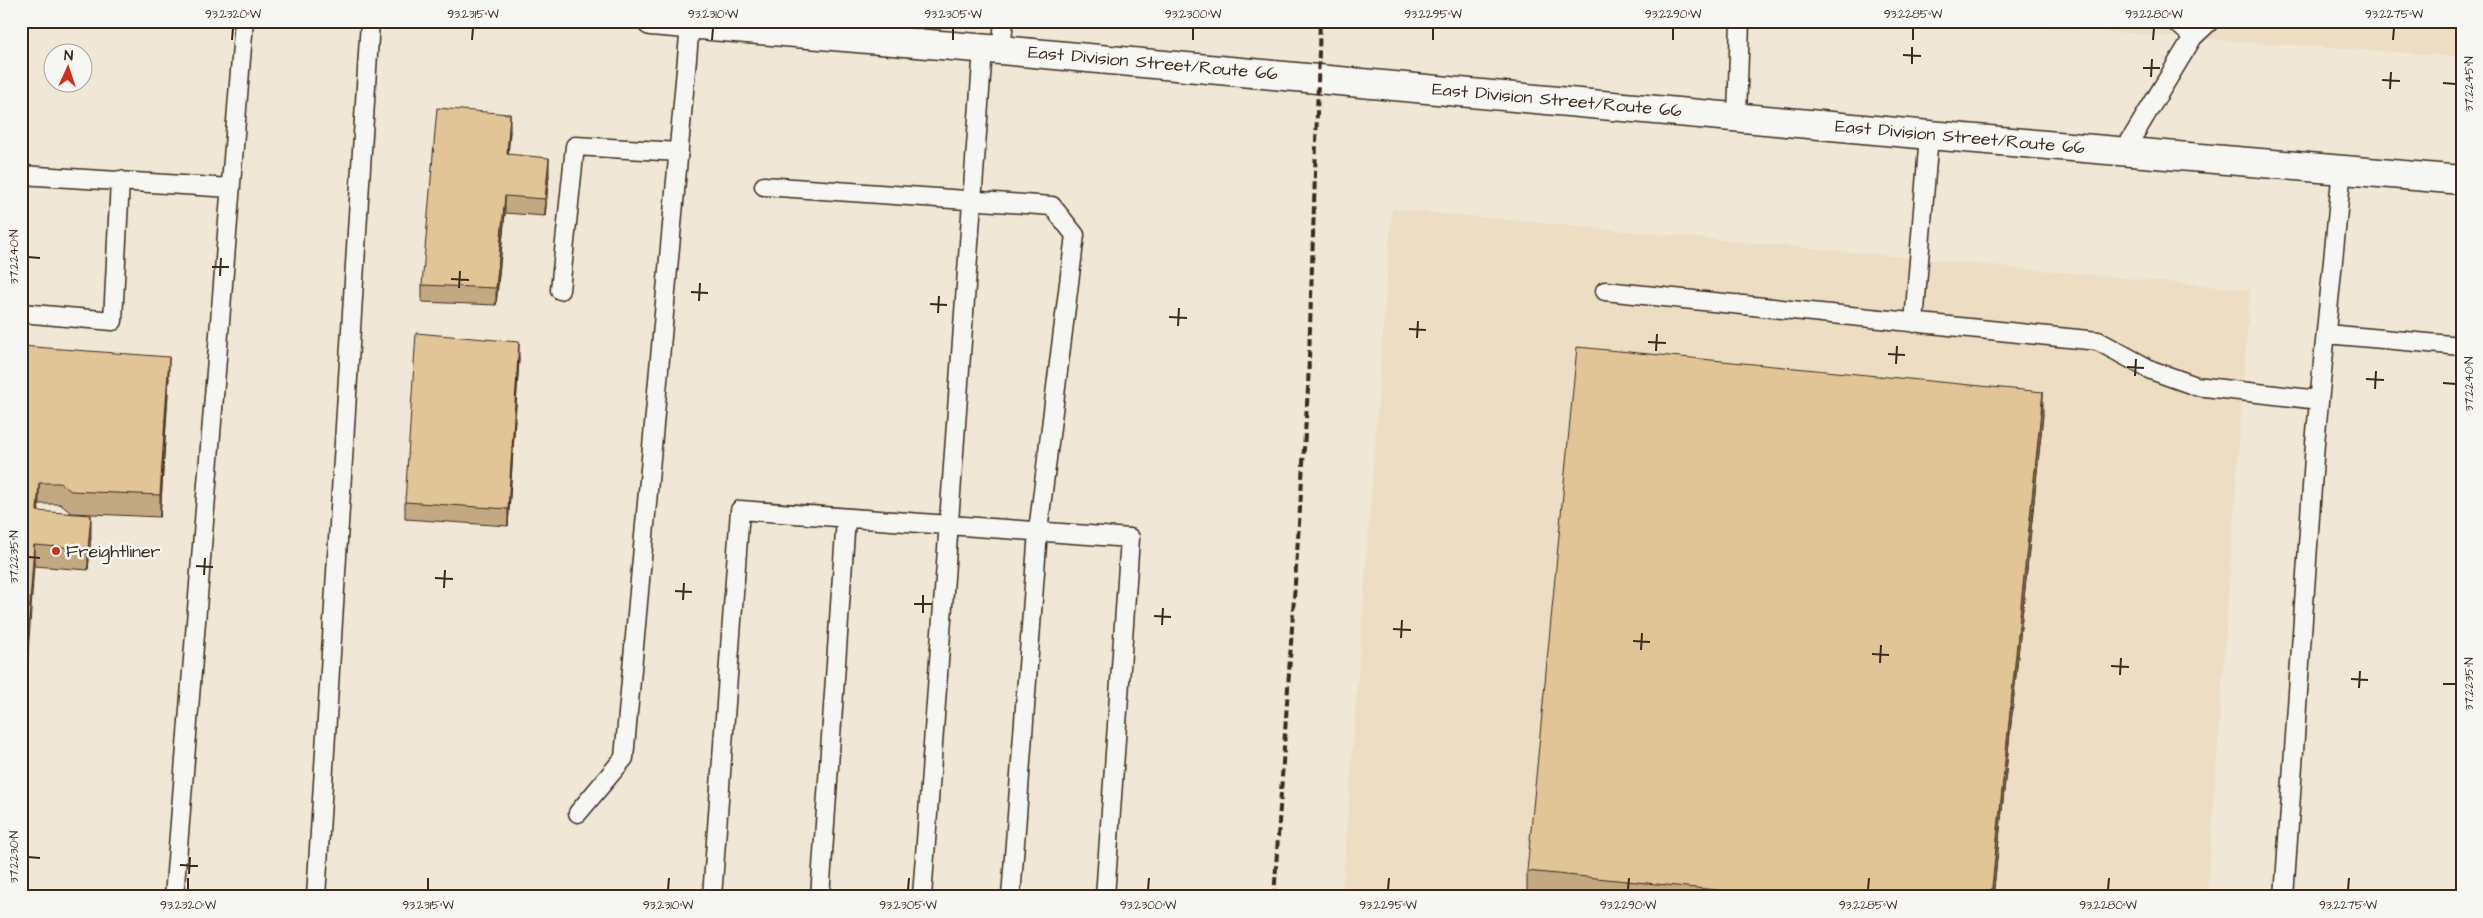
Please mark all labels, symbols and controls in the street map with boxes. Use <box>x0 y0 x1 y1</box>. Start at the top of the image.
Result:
text: 93.2320°W <box>205 6 262 23</box>
text: 93.2315°W <box>447 6 499 23</box>
text: 93.2310°W <box>688 6 739 23</box>
text: 93.2305°W <box>924 6 983 23</box>
text: 93.2300°W <box>1165 6 1222 23</box>
text: 93.2295°W <box>1404 6 1463 23</box>
text: 93.2290°W <box>1645 6 1702 23</box>
text: 93.2285°W <box>1884 6 1943 23</box>
text: 93.2280°W <box>2125 6 2184 23</box>
text: 93.2275°W <box>2365 6 2424 23</box>
street label: East Division Street/Route 66 <box>1027 40 1279 86</box>
north arrow <box>42 42 92 92</box>
text: N <box>64 46 74 66</box>
text: 37.2245°N <box>2461 56 2478 112</box>
street label: East Division Street/Route 66 <box>1431 77 1683 123</box>
street label: East Division Street/Route 66 <box>1834 114 2086 160</box>
text: 37.2240°N <box>6 229 23 284</box>
text: 37.2240°N <box>2461 356 2478 411</box>
text: 37.2235°N <box>6 530 23 584</box>
place label: Freightliner <box>66 539 161 565</box>
marker: Freightliner <box>50 545 62 557</box>
text: 37.2235°N <box>2461 657 2478 711</box>
text: 37.2230°N <box>6 830 23 883</box>
text: 93.2320°W <box>160 897 217 914</box>
text: 93.2315°W <box>402 897 454 914</box>
text: 93.2310°W <box>643 897 694 914</box>
text: 93.2305°W <box>879 897 938 914</box>
text: 93.2300°W <box>1120 897 1177 914</box>
text: 93.2295°W <box>1359 897 1418 914</box>
text: 93.2290°W <box>1600 897 1657 914</box>
text: 93.2285°W <box>1839 897 1898 914</box>
text: 93.2280°W <box>2079 897 2138 914</box>
text: 93.2275°W <box>2319 897 2378 914</box>

